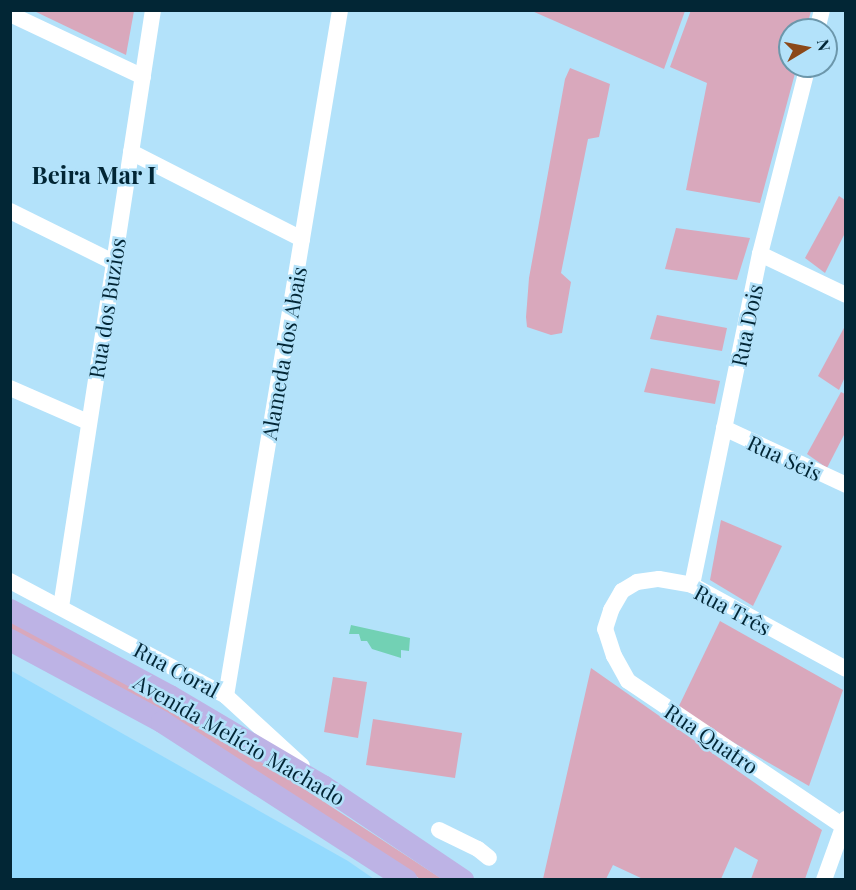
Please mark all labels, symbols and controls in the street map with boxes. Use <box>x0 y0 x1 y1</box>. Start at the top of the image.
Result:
north arrow <box>778 18 838 78</box>
text: N <box>813 38 836 53</box>
district label: Beira Mar I <box>31 161 157 189</box>
street label: Rua dos Buzios <box>82 236 130 380</box>
street label: Alameda dos Abais <box>255 264 311 442</box>
street label: Rua Dois <box>725 281 767 369</box>
street label: Rua Seis <box>744 429 826 485</box>
street label: Rua Três <box>690 578 776 640</box>
street label: Rua Coral <box>130 636 224 702</box>
street label: Avenida Melício Machado <box>130 668 350 810</box>
street label: Rua Quatro <box>660 697 764 779</box>

